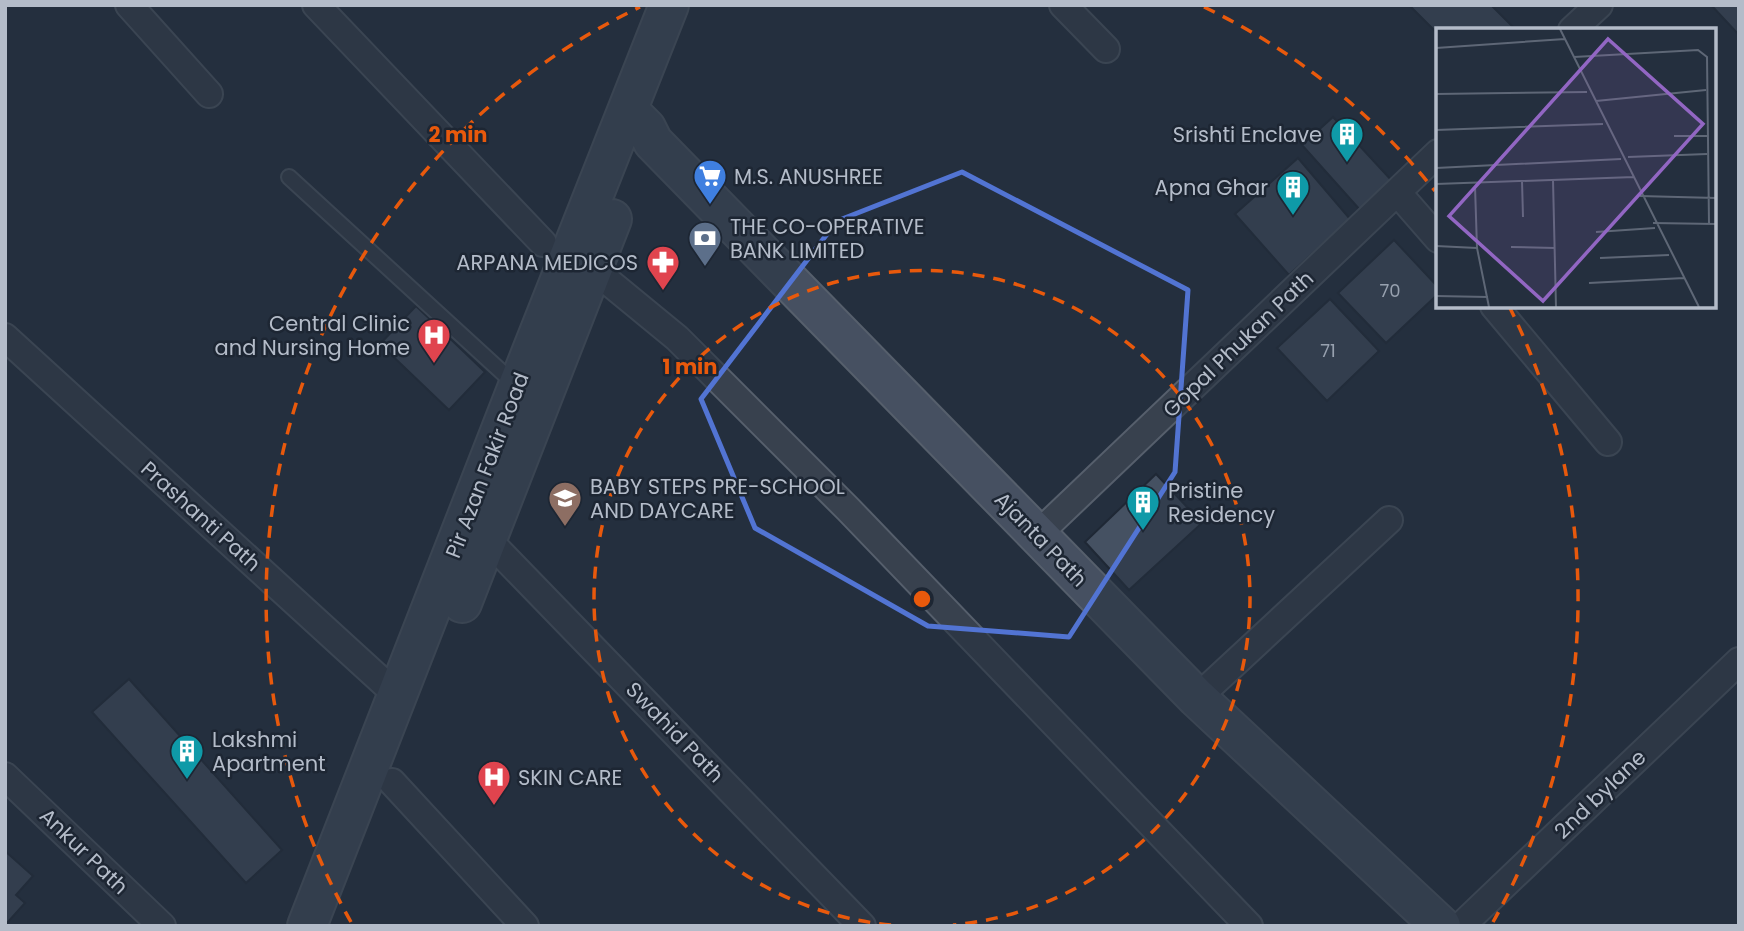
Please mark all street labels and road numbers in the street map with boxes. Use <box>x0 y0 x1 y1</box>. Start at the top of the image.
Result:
street label: Gopal Phukan Path <box>1156 264 1320 424</box>
street label: Pir Azan Fakir Road <box>438 368 536 562</box>
street label: Prashanti Path <box>135 454 267 578</box>
street label: Ajanta Path <box>988 485 1094 593</box>
street label: Swahid Path <box>620 675 730 789</box>
street label: 2nd bylane <box>1548 743 1652 845</box>
street label: Ankur Path <box>33 801 135 901</box>

